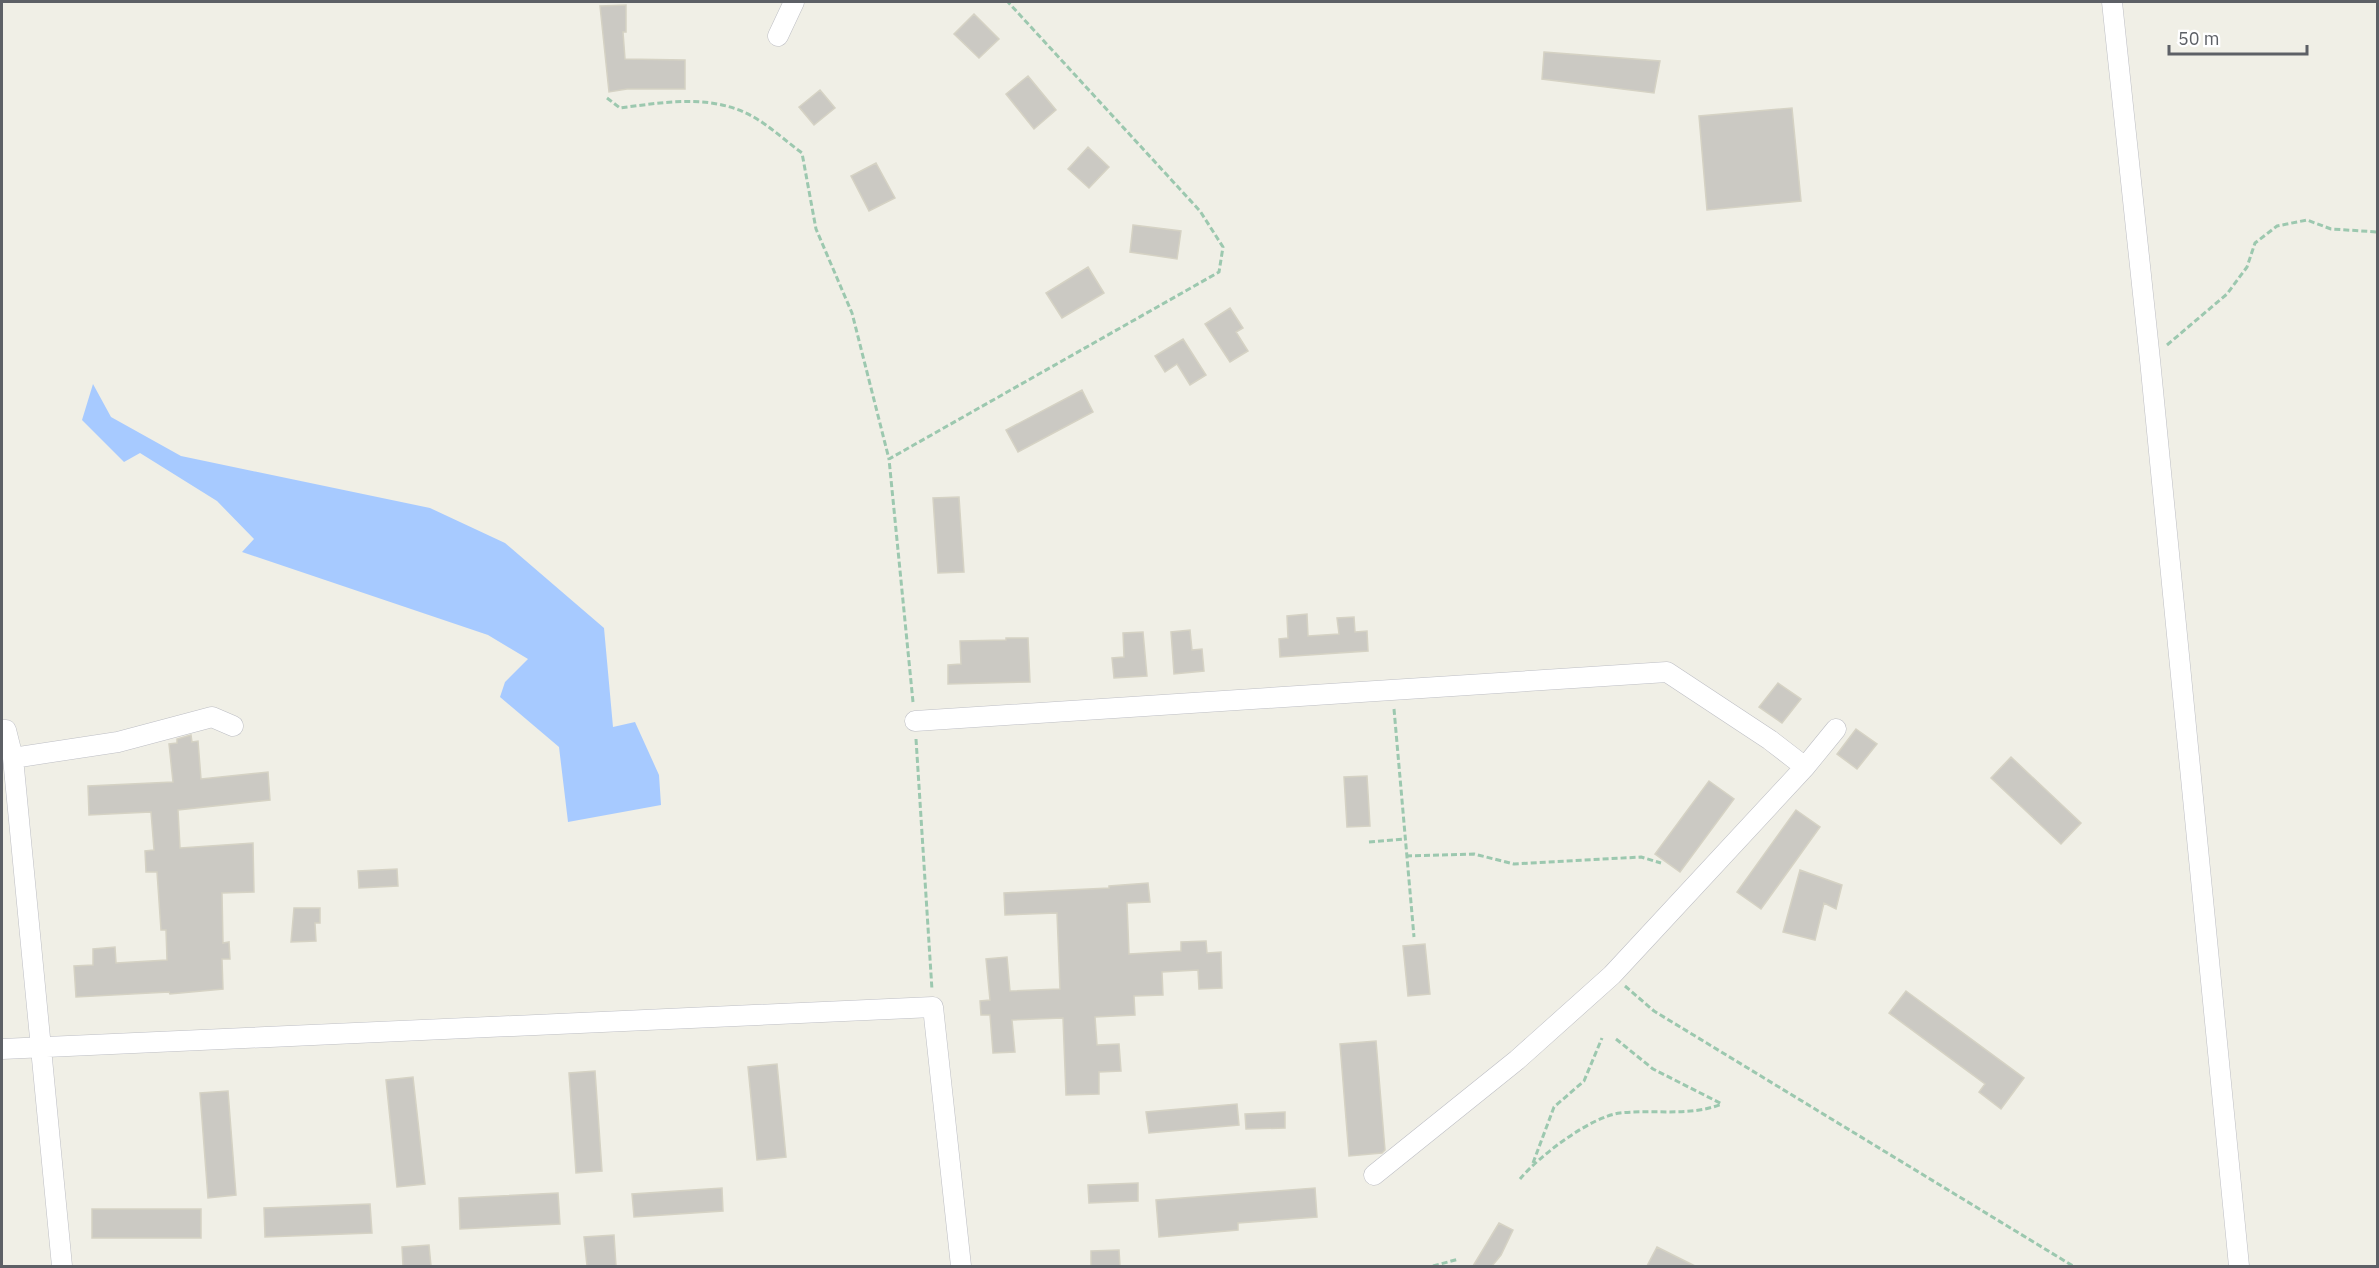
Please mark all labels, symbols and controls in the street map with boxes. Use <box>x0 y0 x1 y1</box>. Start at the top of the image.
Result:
scale bar <box>2169 18 2307 56</box>
text: 50 m <box>2178 27 2220 50</box>

